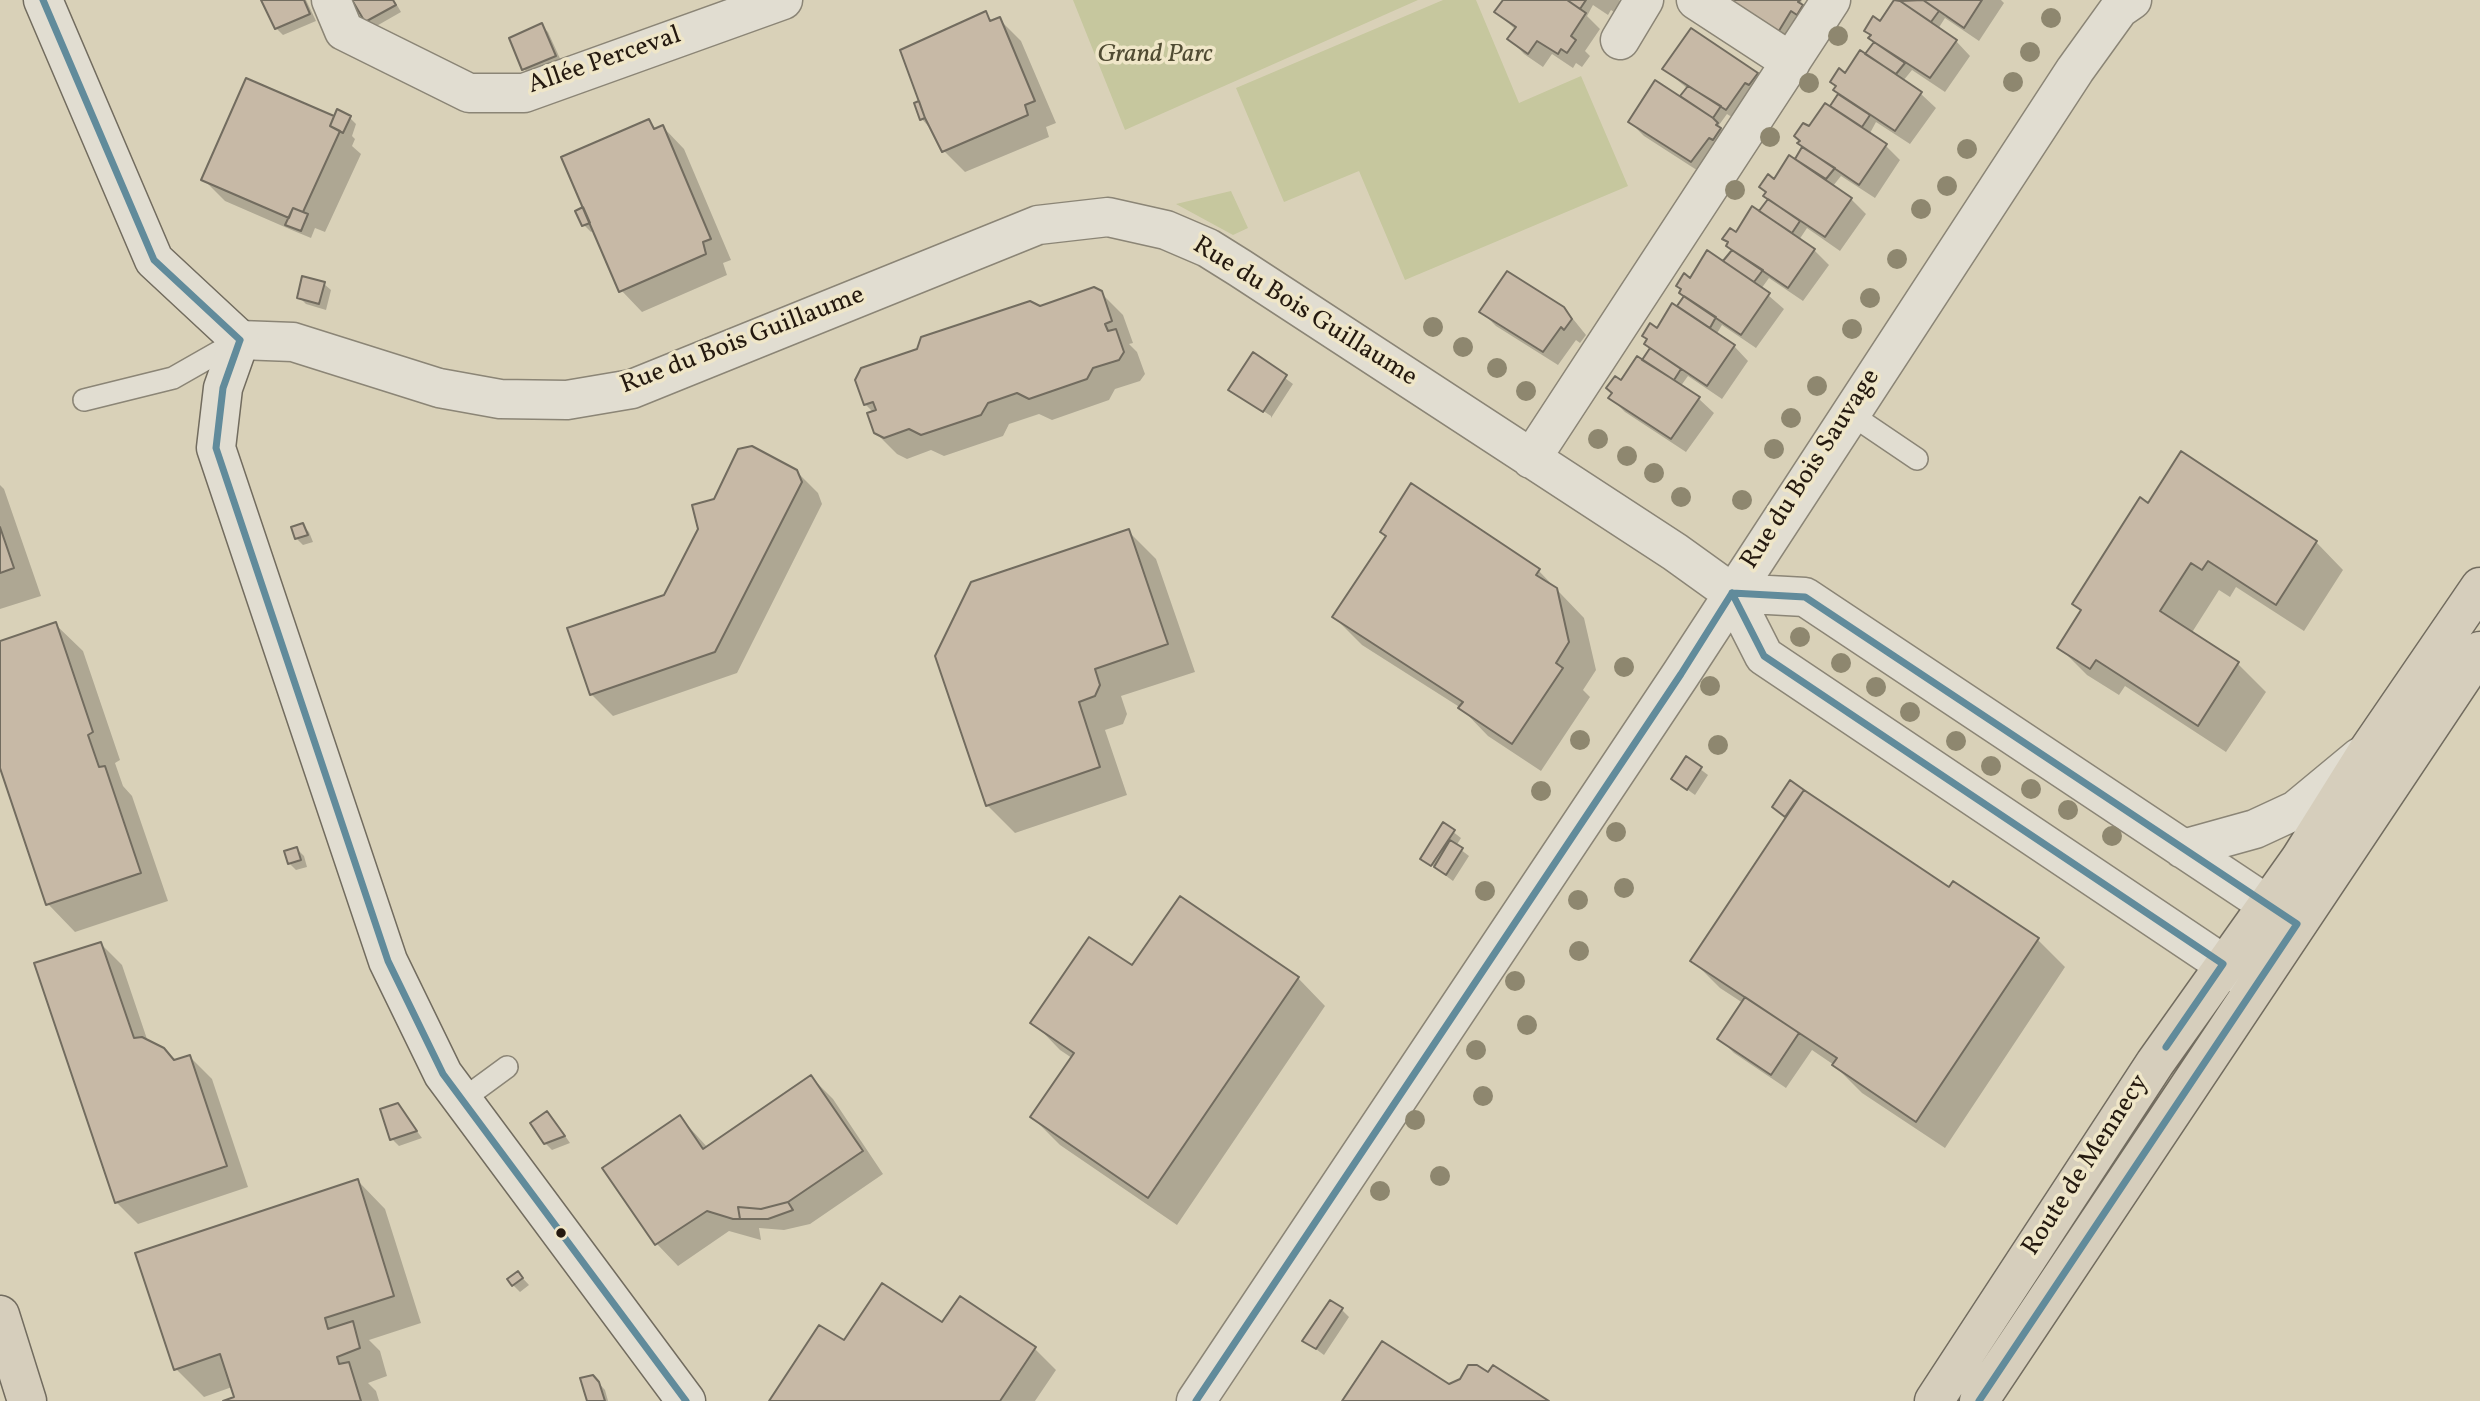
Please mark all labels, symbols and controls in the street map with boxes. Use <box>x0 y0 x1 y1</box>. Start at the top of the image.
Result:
street label: Allée Perceval <box>524 21 686 103</box>
park label: Grand Parc <box>1097 40 1213 72</box>
street label: Rue du Bois Guillaume <box>1186 231 1422 395</box>
street label: Rue du Bois Guillaume <box>617 281 869 403</box>
street label: Rue du Bois Sauvage <box>1736 364 1888 576</box>
street label: Route de Mennecy <box>2017 1070 2157 1262</box>
unlabelled marker <box>554 1226 568 1240</box>

